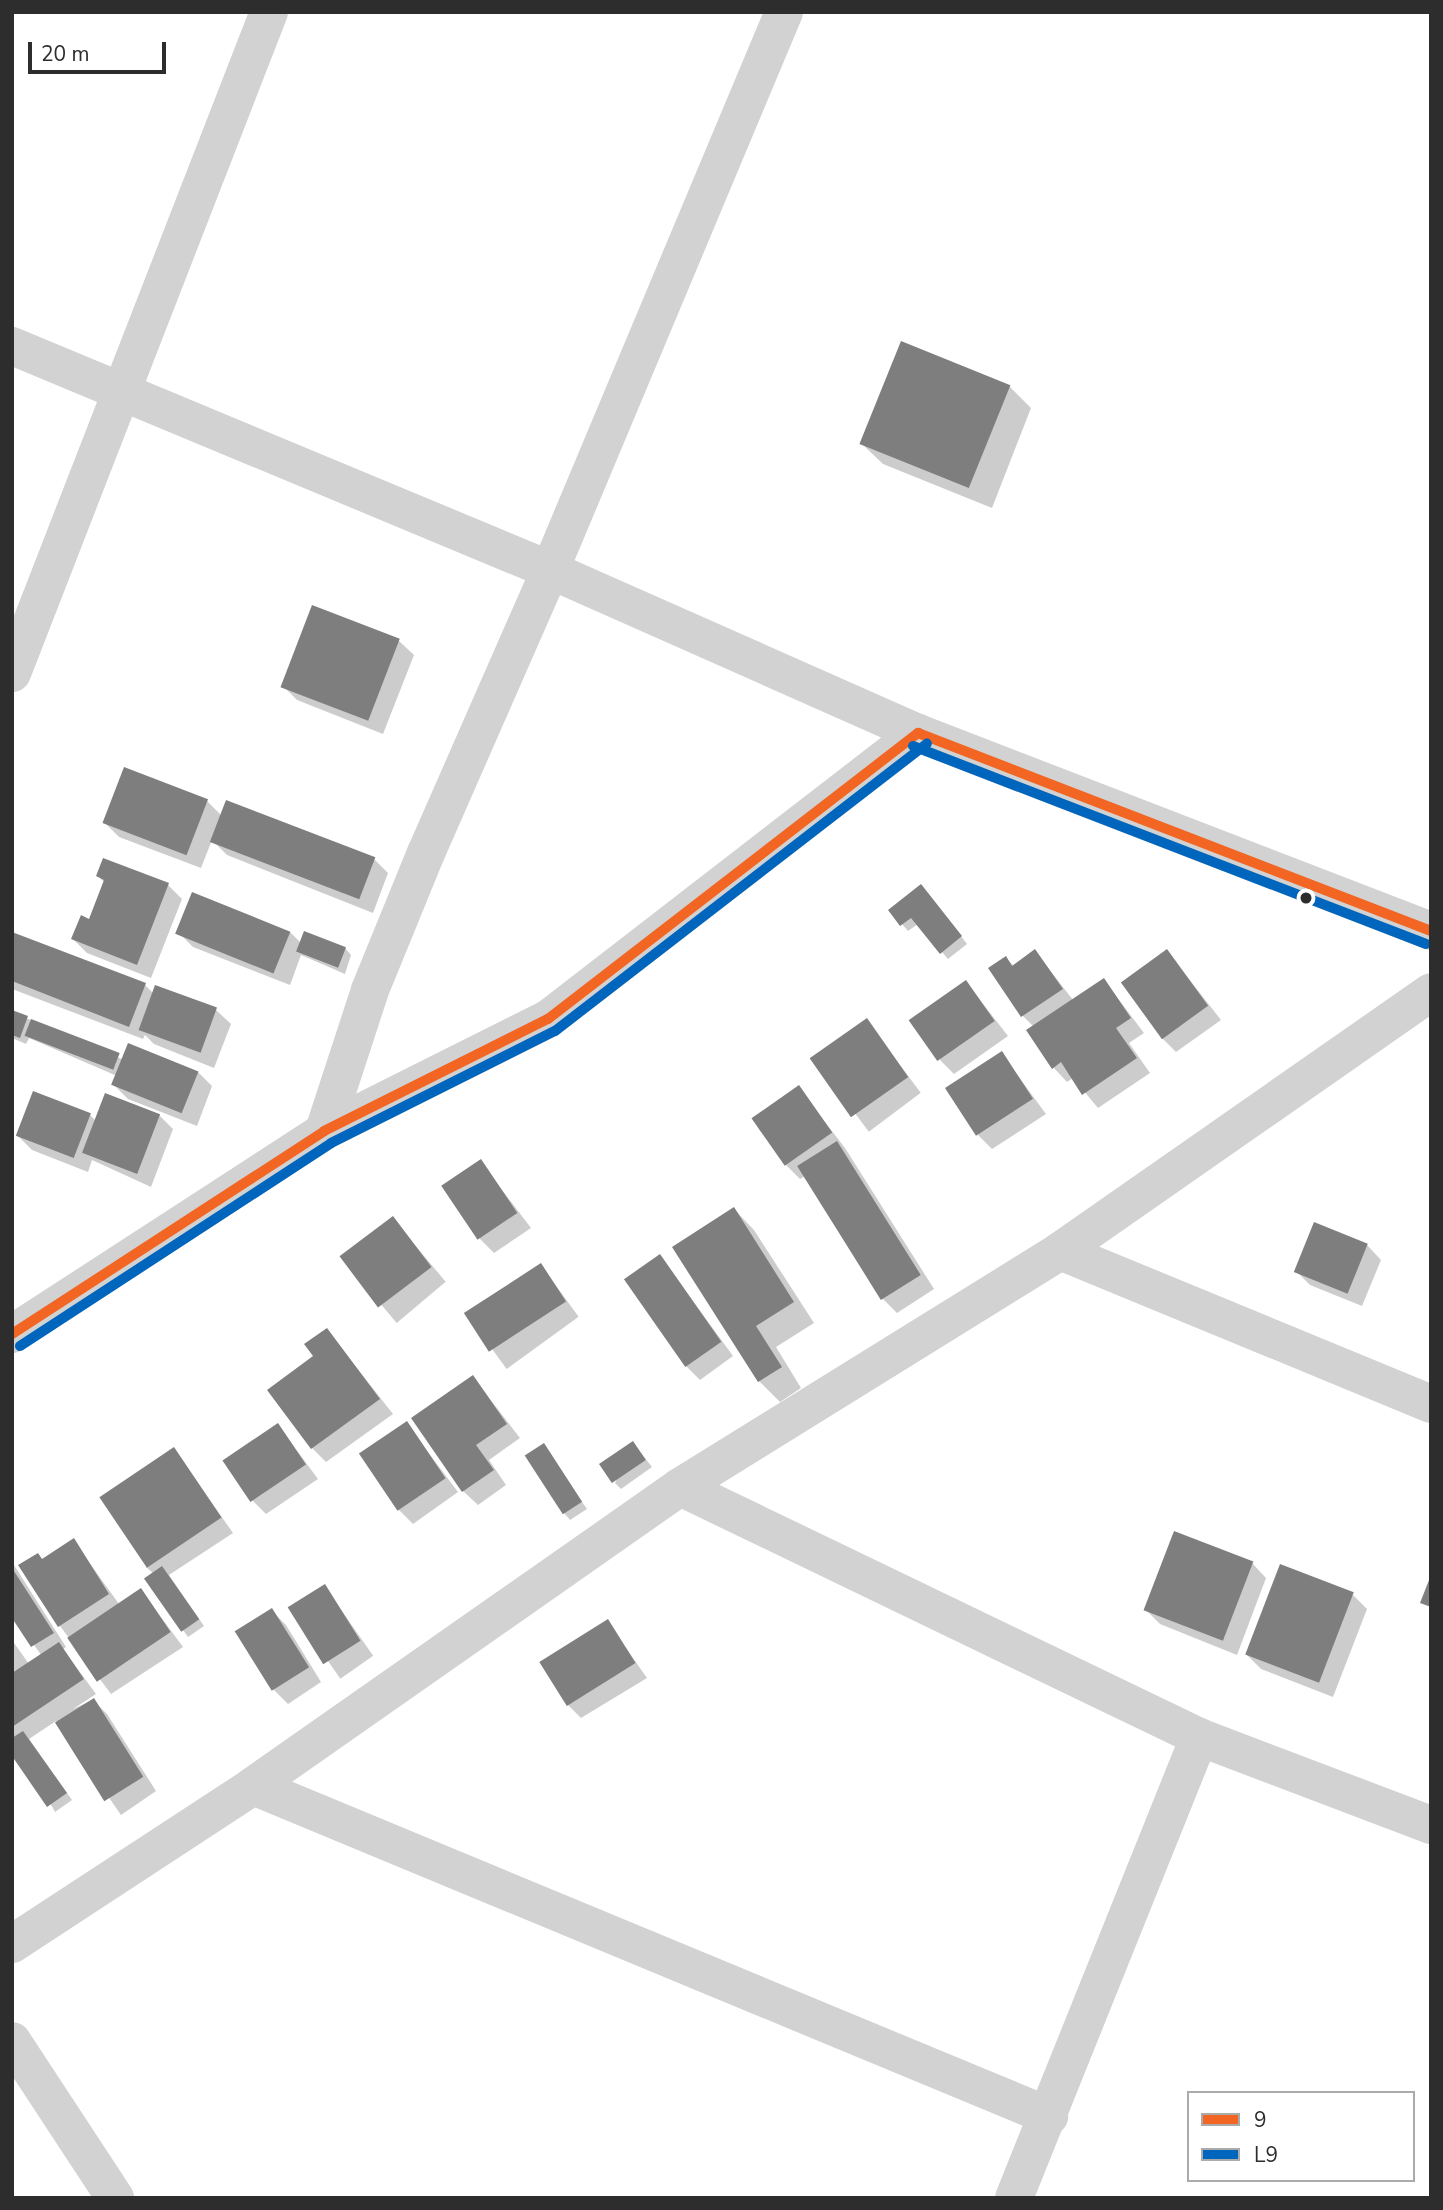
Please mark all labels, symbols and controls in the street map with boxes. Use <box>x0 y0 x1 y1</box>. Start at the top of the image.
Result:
scale bar <box>32 28 170 72</box>
text: 20 m <box>41 40 90 68</box>
unlabelled marker <box>1299 891 1313 905</box>
legend <box>1188 2091 1415 2182</box>
text: 9 <box>1254 2106 1267 2134</box>
text: L9 <box>1254 2141 1278 2169</box>

